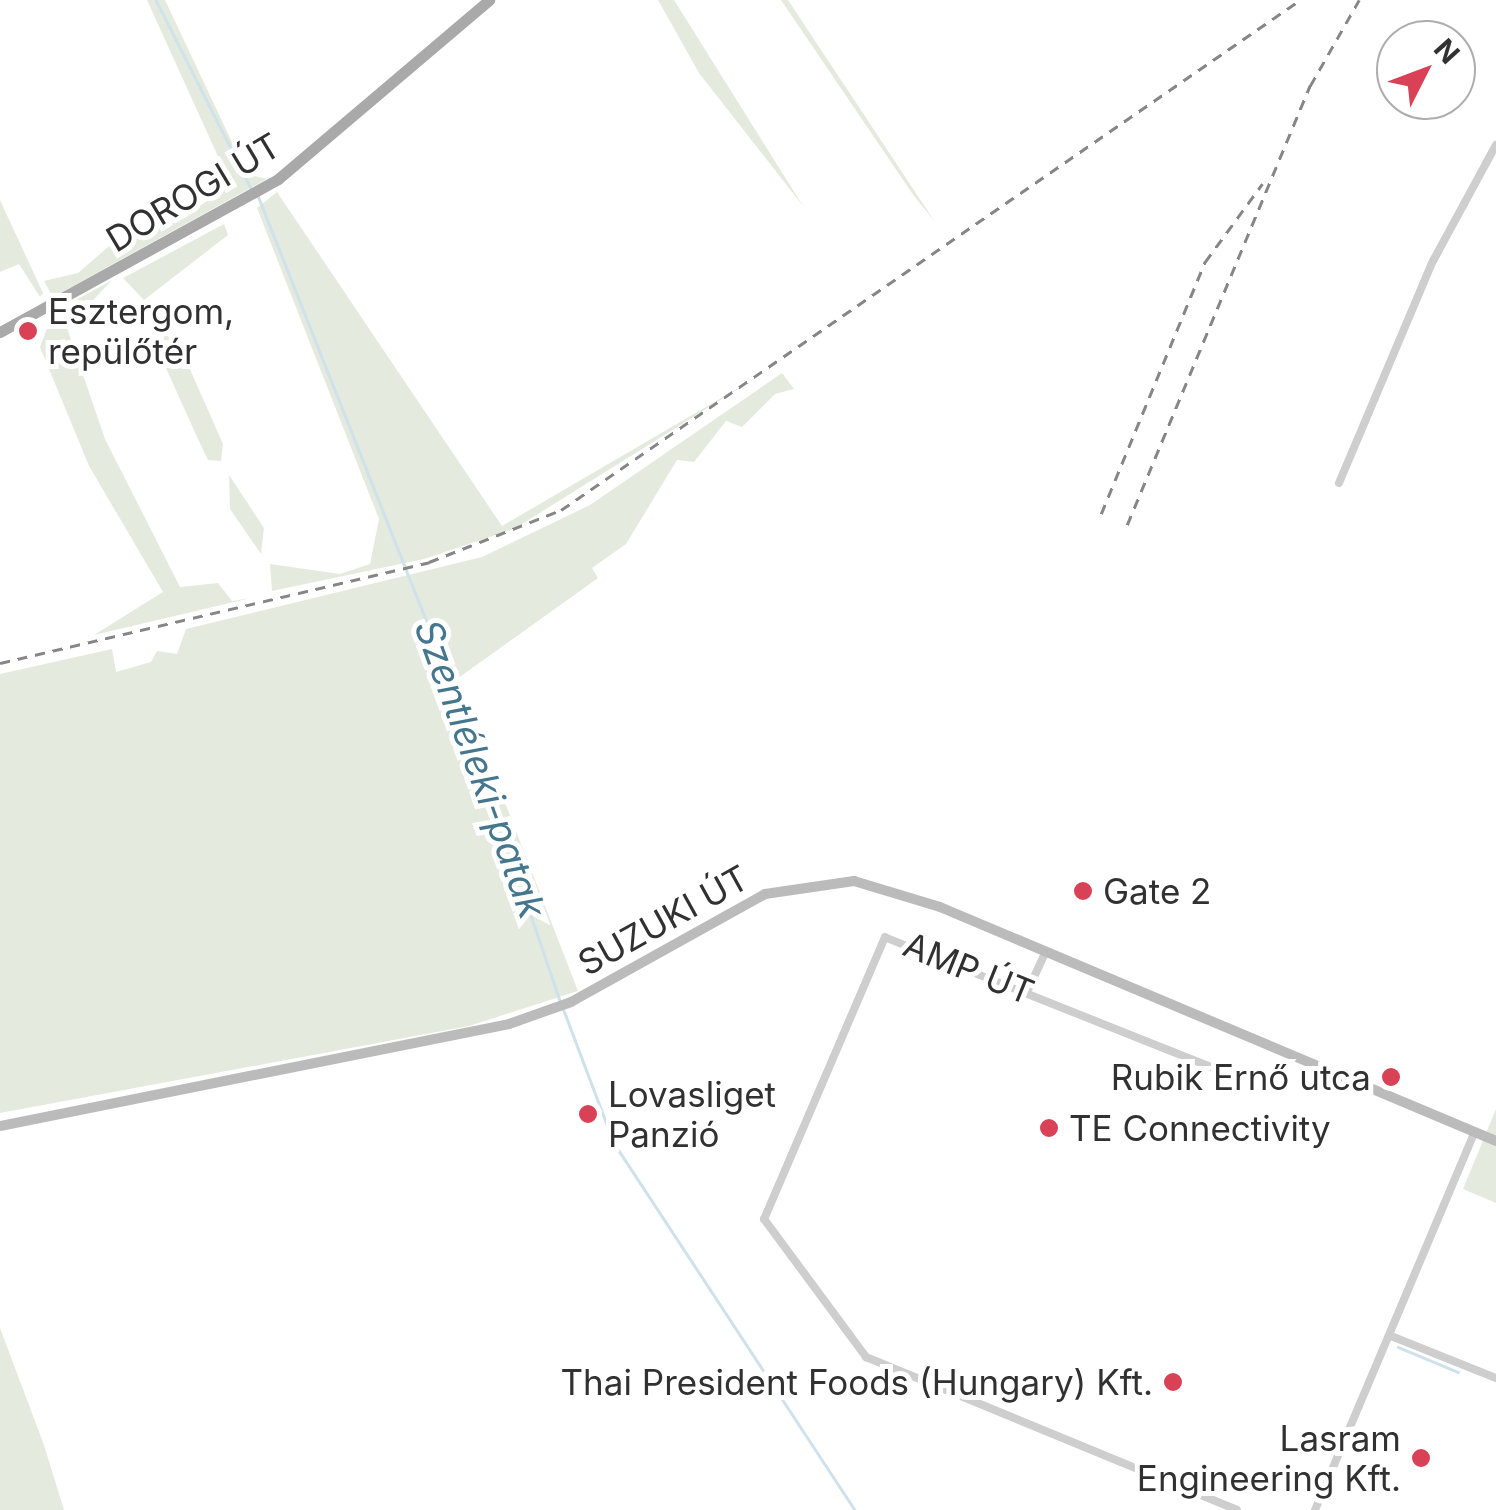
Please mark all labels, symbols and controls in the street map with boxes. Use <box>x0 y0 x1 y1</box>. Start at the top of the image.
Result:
north arrow <box>1376 20 1476 120</box>
text: N <box>1427 32 1467 71</box>
street label: DOROGI ÚT <box>98 124 288 260</box>
place label: Esztergom, repülőtér <box>48 290 234 372</box>
marker: Esztergom, repülőtér <box>17 320 39 342</box>
water label: Szentléleki-patak <box>405 614 555 924</box>
street label: SUZUKI ÚT <box>571 856 755 984</box>
place label: Gate 2 <box>1103 870 1211 912</box>
marker: Gate 2 <box>1072 880 1094 902</box>
street label: AMP ÚT <box>898 923 1040 1013</box>
place label: Rubik Ernő utca <box>1111 1056 1371 1098</box>
marker: Rubik Ernő utca <box>1380 1066 1402 1088</box>
place label: Lovasliget Panzió <box>608 1073 776 1155</box>
marker: Lovasliget Panzió <box>577 1103 599 1125</box>
place label: TE Connectivity <box>1069 1107 1331 1149</box>
marker: TE Connectivity <box>1038 1117 1060 1139</box>
place label: Thai President Foods (Hungary) Kft. <box>561 1361 1153 1403</box>
marker: Thai President Foods (Hungary) Kft. <box>1162 1371 1184 1393</box>
place label: Lasram Engineering Kft. <box>1137 1417 1401 1499</box>
marker: Lasram Engineering Kft. <box>1410 1447 1432 1469</box>

